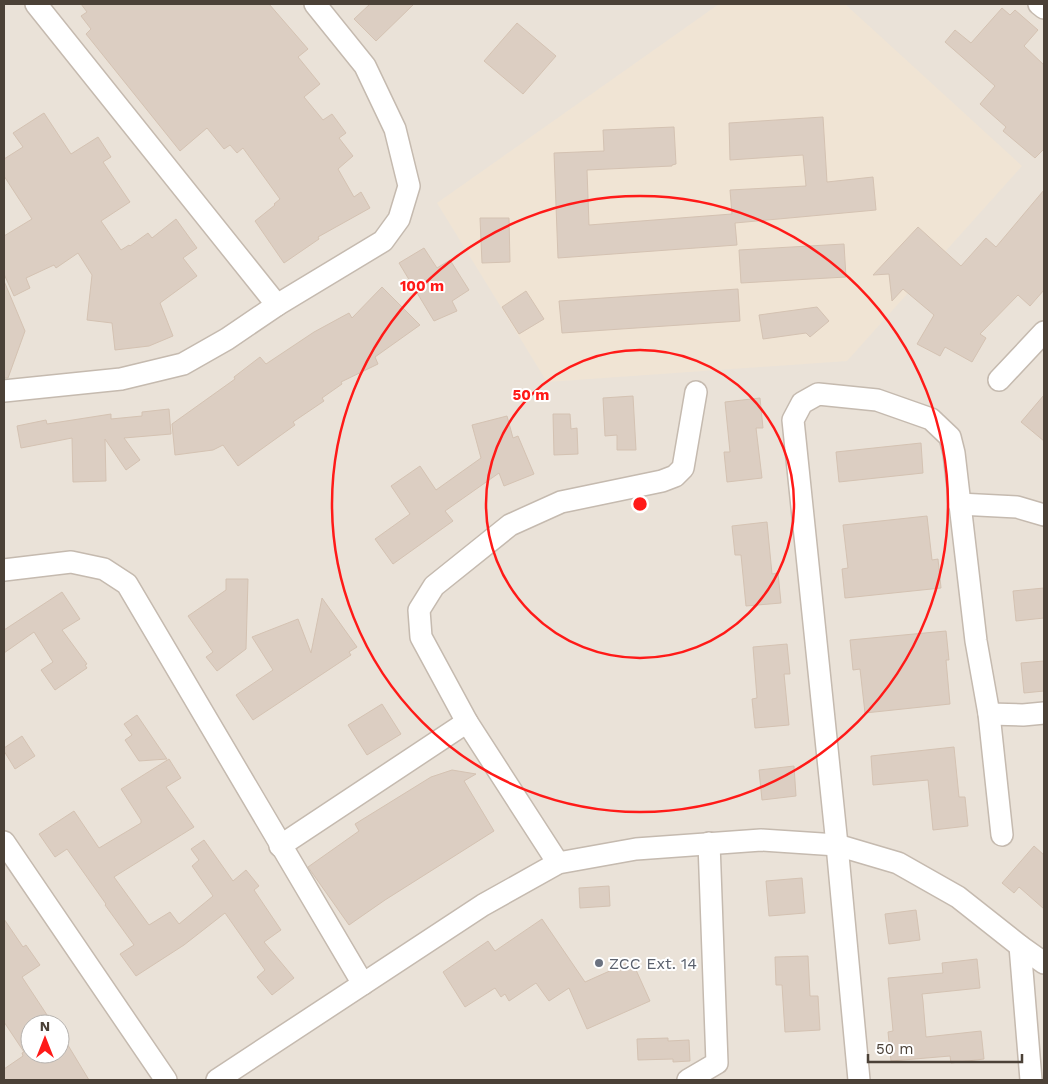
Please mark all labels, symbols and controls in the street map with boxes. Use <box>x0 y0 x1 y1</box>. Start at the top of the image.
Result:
text: 100 m <box>400 277 444 295</box>
text: 50 m <box>513 386 549 404</box>
centre of rings <box>631 495 649 513</box>
place label: ZCC Ext. 14 <box>609 954 697 973</box>
marker: ZCC Ext. 14 <box>593 957 605 969</box>
north arrow <box>20 1014 70 1064</box>
text: N <box>40 1018 50 1034</box>
scale bar <box>868 1032 1022 1064</box>
text: 50 m <box>876 1040 913 1058</box>

